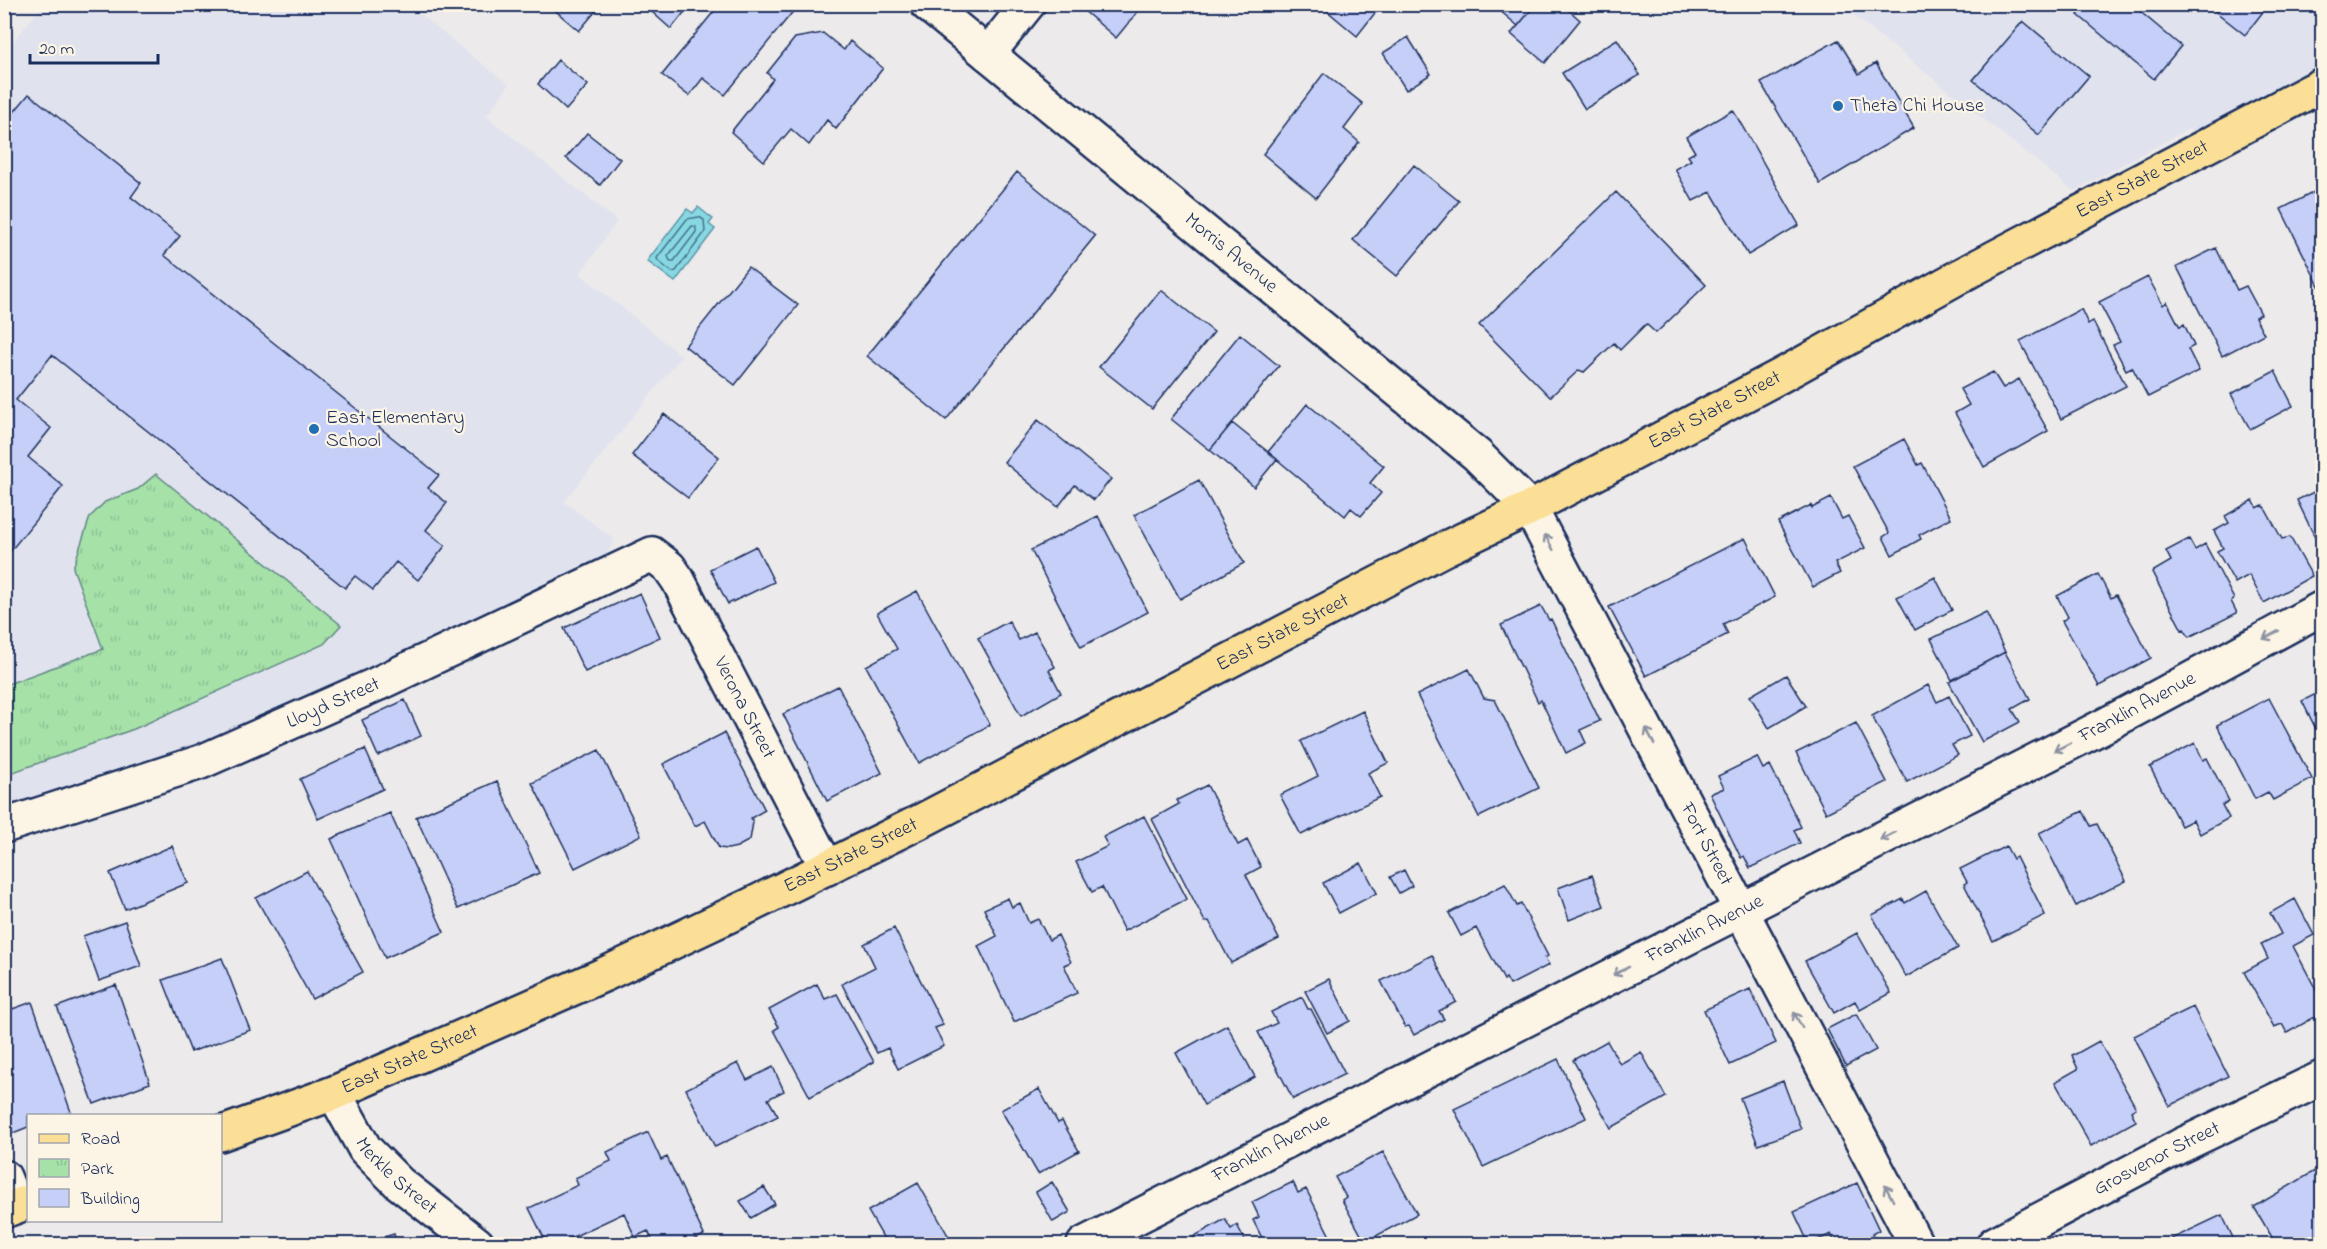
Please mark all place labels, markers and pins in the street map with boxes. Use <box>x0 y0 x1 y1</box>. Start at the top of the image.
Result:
place label: Theta Chi House <box>1850 92 1984 121</box>
marker: Theta Chi House <box>1831 99 1845 113</box>
place label: East Elementary School <box>326 404 464 456</box>
marker: East Elementary School <box>307 422 321 436</box>

